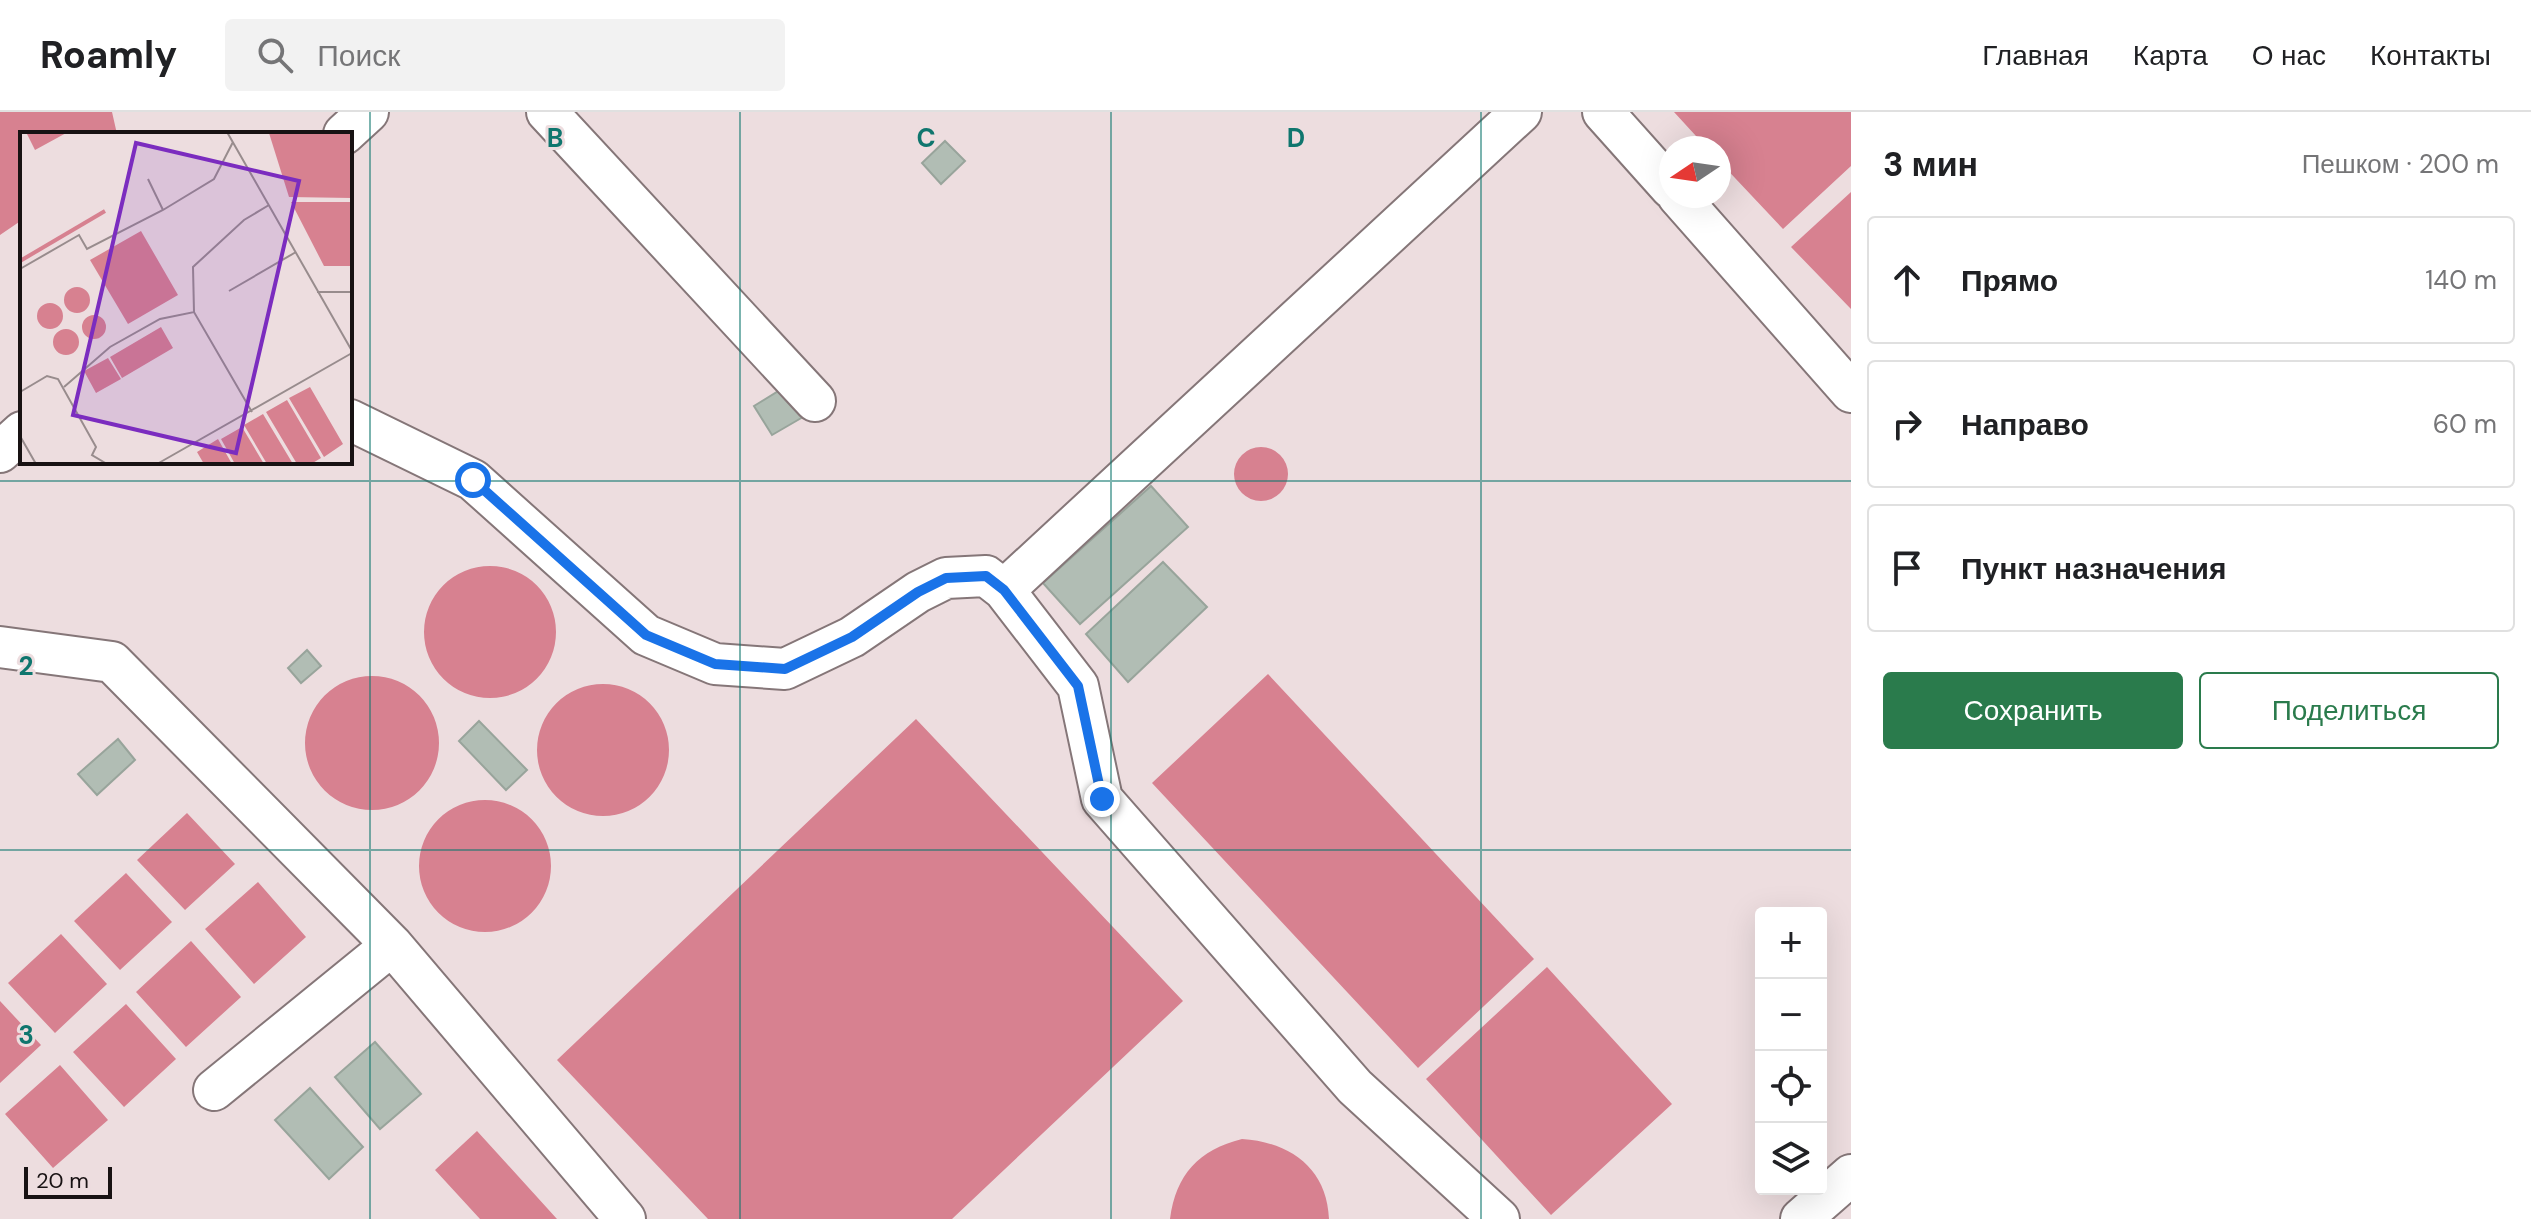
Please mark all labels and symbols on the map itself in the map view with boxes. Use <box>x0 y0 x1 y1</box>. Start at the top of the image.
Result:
text: B <box>547 121 563 155</box>
text: C <box>916 121 936 155</box>
text: D <box>1287 121 1305 155</box>
inset map <box>20 132 352 464</box>
north arrow <box>1659 136 1731 208</box>
route start <box>455 462 491 498</box>
text: 2 <box>18 649 34 683</box>
route end <box>1084 781 1120 817</box>
text: 3 <box>18 1018 34 1052</box>
scale bar <box>24 1163 112 1199</box>

